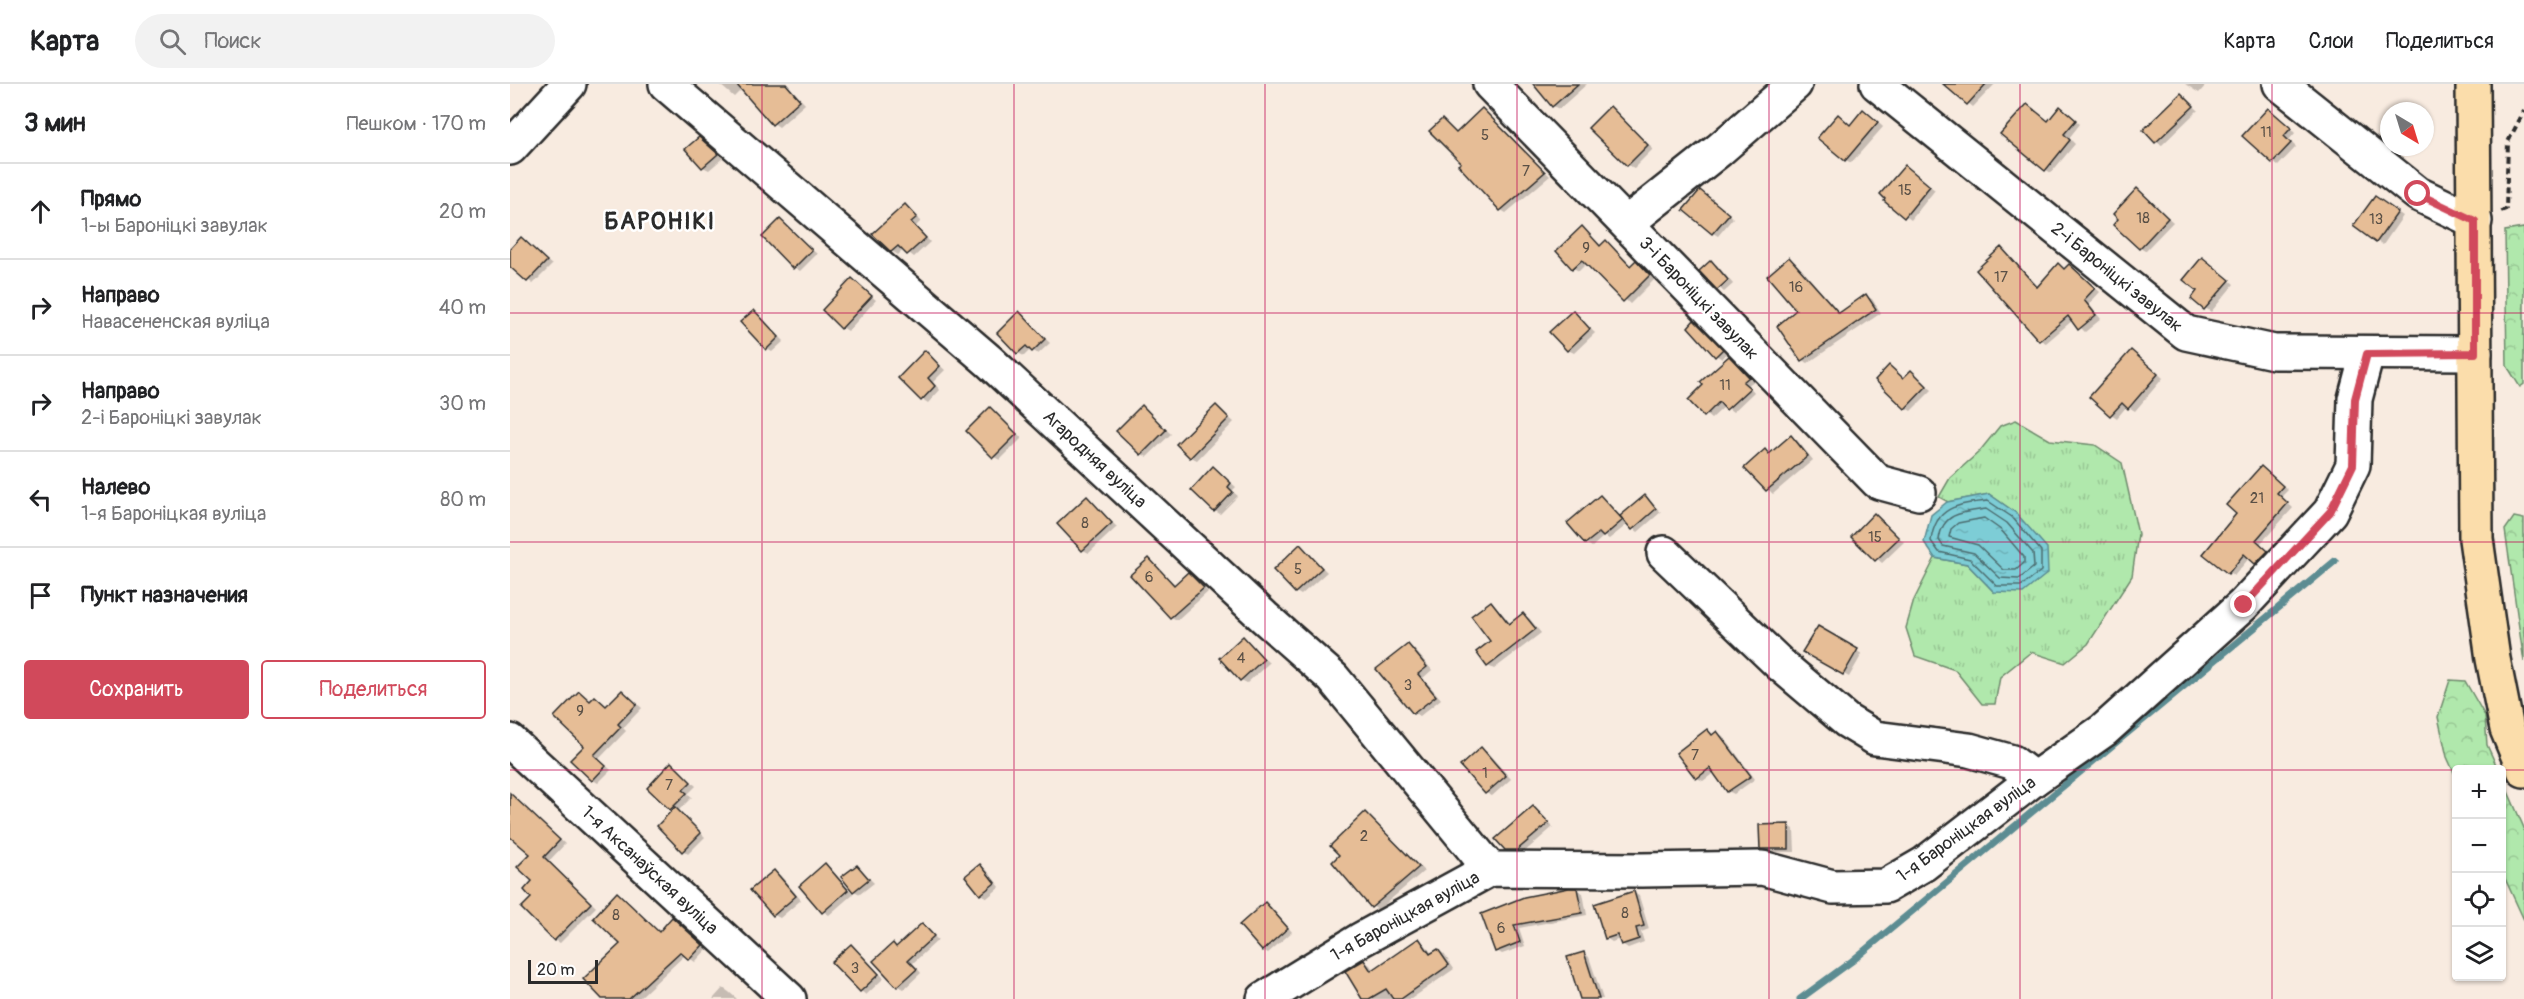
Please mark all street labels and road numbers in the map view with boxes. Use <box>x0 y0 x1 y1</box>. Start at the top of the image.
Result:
street label: 2-і Бароніцкі завулак <box>2046 217 2187 338</box>
street label: 3-і Бароніцкі завулак <box>1634 232 1763 365</box>
street label: Агародняя вуліца <box>1038 405 1151 513</box>
street label: 1-я Бароніцкая вуліца <box>1892 771 2041 888</box>
street label: 1-я Аксанаўская вуліца <box>576 801 723 940</box>
street label: 1-я Бароніцкая вуліца <box>1327 866 1484 967</box>

